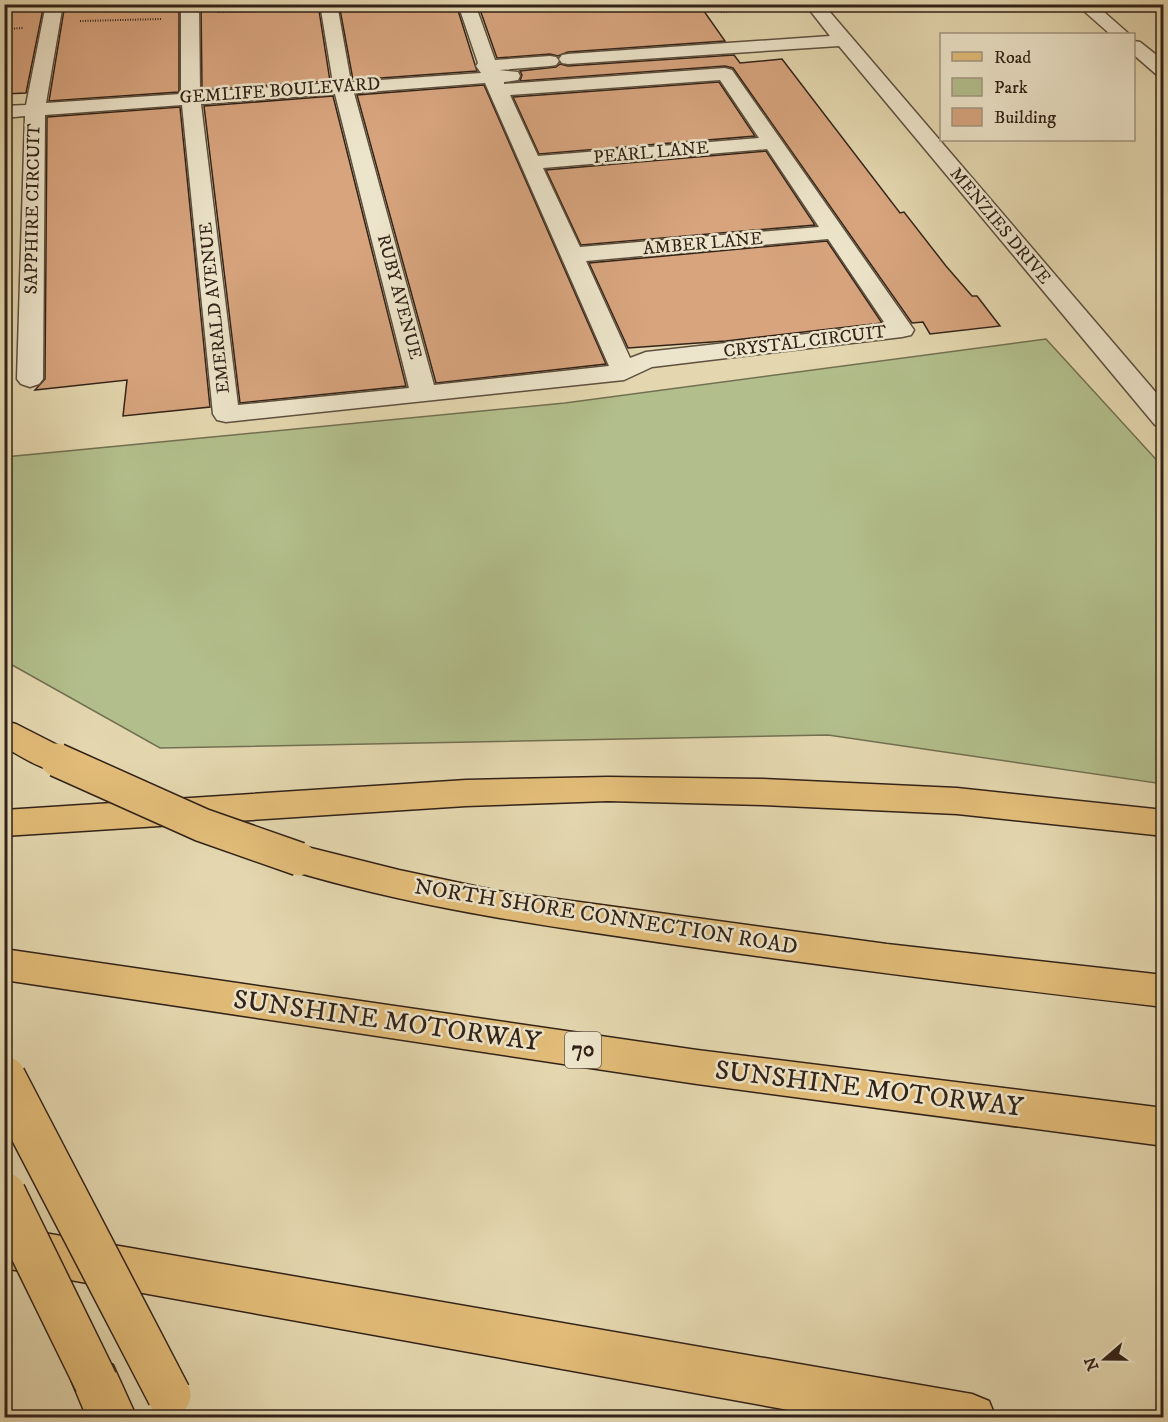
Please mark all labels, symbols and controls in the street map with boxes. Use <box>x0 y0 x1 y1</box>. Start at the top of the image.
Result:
legend <box>940 33 1135 141</box>
text: Road <box>994 47 1031 69</box>
street label: GEMLIFE BOULEVARD <box>179 73 381 109</box>
text: Park <box>994 77 1028 99</box>
text: Building <box>994 107 1056 129</box>
street label: SAPPHIRE CIRCUIT <box>21 123 45 295</box>
street label: PEARL LANE <box>592 137 710 169</box>
street label: MENZIES DRIVE <box>945 163 1055 289</box>
street label: EMERALD AVENUE <box>195 221 235 395</box>
street label: AMBER LANE <box>642 228 764 260</box>
street label: RUBY AVENUE <box>372 232 426 362</box>
street label: CRYSTAL CIRCUIT <box>722 321 888 363</box>
street label: NORTH SHORE CONNECTION ROAD <box>412 873 800 961</box>
street label: SUNSHINE MOTORWAY <box>231 983 544 1060</box>
road number: 70 <box>565 1032 601 1068</box>
street label: SUNSHINE MOTORWAY <box>713 1053 1026 1125</box>
north arrow <box>1075 1329 1135 1389</box>
text: N <box>1080 1354 1103 1373</box>

